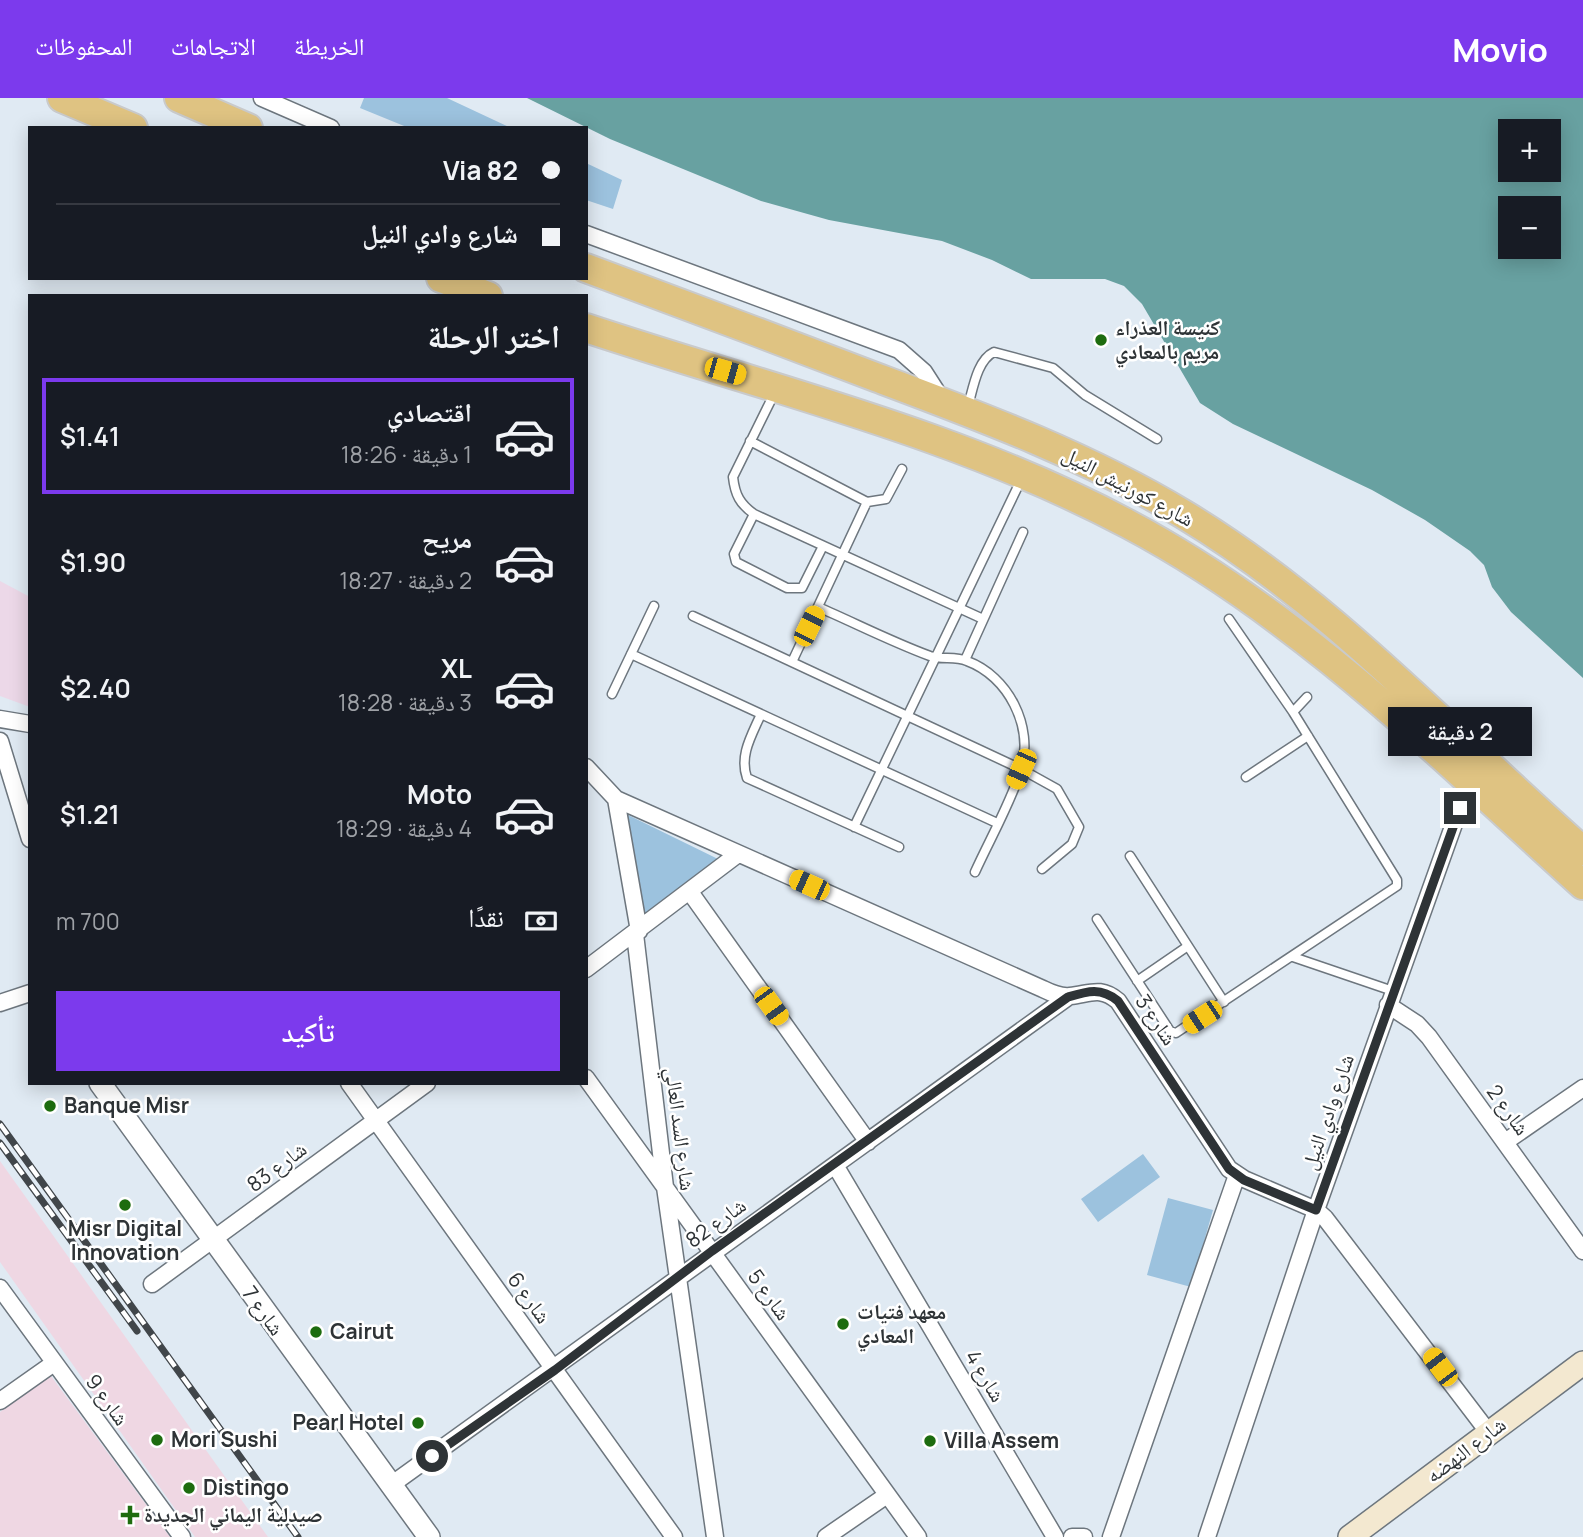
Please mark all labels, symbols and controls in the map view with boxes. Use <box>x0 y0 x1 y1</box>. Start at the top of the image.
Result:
text: Movio <box>1452 27 1548 72</box>
text: المحفوظات <box>35 29 133 62</box>
text: الاتجاهات <box>171 29 256 62</box>
text: الخريطة <box>294 29 365 62</box>
map controls <box>1498 119 1561 259</box>
button: + <box>1498 119 1561 182</box>
text: Via 82 <box>443 152 518 188</box>
button: − <box>1498 196 1561 259</box>
text: شارع وادي النيل <box>362 215 518 251</box>
place label: كنيسة العذراء مريم بالمعادي <box>1115 313 1220 368</box>
text: اختر الرحلة <box>427 314 560 358</box>
marker: كنيسة العذراء مريم بالمعادي <box>1093 332 1109 348</box>
car <box>702 355 749 387</box>
text: اقتصادي <box>387 394 472 430</box>
icon: car <box>493 405 556 468</box>
text: $1.41 <box>60 418 120 454</box>
text: 1 دقيقة · 18:26 <box>341 438 472 470</box>
street label: شارع كورنيش النيل <box>1058 440 1199 533</box>
text: مريح <box>422 520 472 556</box>
icon: car <box>493 531 556 594</box>
text: $1.90 <box>60 544 126 580</box>
text: 2 دقيقة · 18:27 <box>339 564 472 596</box>
car <box>791 603 828 649</box>
text: XL <box>441 650 472 686</box>
icon: car <box>493 657 556 720</box>
text: $2.40 <box>60 670 131 706</box>
text: 3 دقيقة · 18:28 <box>338 686 472 718</box>
callout: 2 دقيقة <box>1388 706 1532 756</box>
text: 2 دقيقة <box>1427 715 1493 747</box>
car <box>1003 746 1040 792</box>
text: Moto <box>407 776 472 812</box>
icon: car <box>493 783 556 846</box>
route end <box>1444 792 1476 824</box>
text: $1.21 <box>60 796 120 832</box>
text: 4 دقيقة · 18:29 <box>336 812 472 844</box>
car <box>786 867 833 903</box>
text: نقدًا <box>468 899 504 935</box>
icon: cash <box>522 902 560 940</box>
text: 700 m <box>56 905 120 937</box>
car <box>751 983 792 1029</box>
street label: شارع 3 <box>1130 989 1184 1050</box>
button: تأكيد <box>56 991 560 1071</box>
car <box>1179 997 1226 1037</box>
street label: شارع وادي النيل <box>1294 1050 1363 1174</box>
street label: شارع السد العالي <box>656 1066 702 1193</box>
street label: شارع 2 <box>1481 1078 1537 1140</box>
place label: Banque Misr <box>64 1091 189 1119</box>
marker: Banque Misr <box>42 1098 58 1114</box>
street label: شارع 83 <box>241 1135 312 1198</box>
street label: شارع 82 <box>680 1191 751 1254</box>
marker: Misr Digital Innovation <box>117 1197 133 1213</box>
place label: Misr Digital Innovation <box>68 1214 182 1266</box>
street label: شارع 5 <box>742 1263 798 1325</box>
street label: شارع 6 <box>502 1266 558 1329</box>
street label: شارع 7 <box>236 1280 291 1341</box>
place label: معهد فتيات المعادي <box>857 1297 946 1352</box>
marker: معهد فتيات المعادي <box>835 1316 851 1332</box>
place label: Cairut <box>330 1317 394 1345</box>
marker: Cairut <box>308 1324 324 1340</box>
street label: شارع 4 <box>959 1344 1012 1407</box>
car <box>1419 1344 1462 1390</box>
street label: شارع 9 <box>80 1368 136 1431</box>
place label: Pearl Hotel <box>293 1408 404 1436</box>
street label: شارع النهضه <box>1420 1410 1511 1489</box>
marker: Pearl Hotel <box>410 1415 426 1431</box>
place label: Mori Sushi <box>171 1425 278 1453</box>
place label: Villa Assem <box>944 1426 1059 1454</box>
marker: Mori Sushi <box>149 1432 165 1448</box>
marker: Villa Assem <box>922 1433 938 1449</box>
route start <box>416 1440 448 1472</box>
place label: Distingo <box>203 1473 289 1501</box>
marker: Distingo <box>181 1480 197 1496</box>
place label: صيدلية اليماني الجديدة <box>144 1500 323 1531</box>
marker: صيدلية اليماني الجديدة <box>122 1507 138 1523</box>

